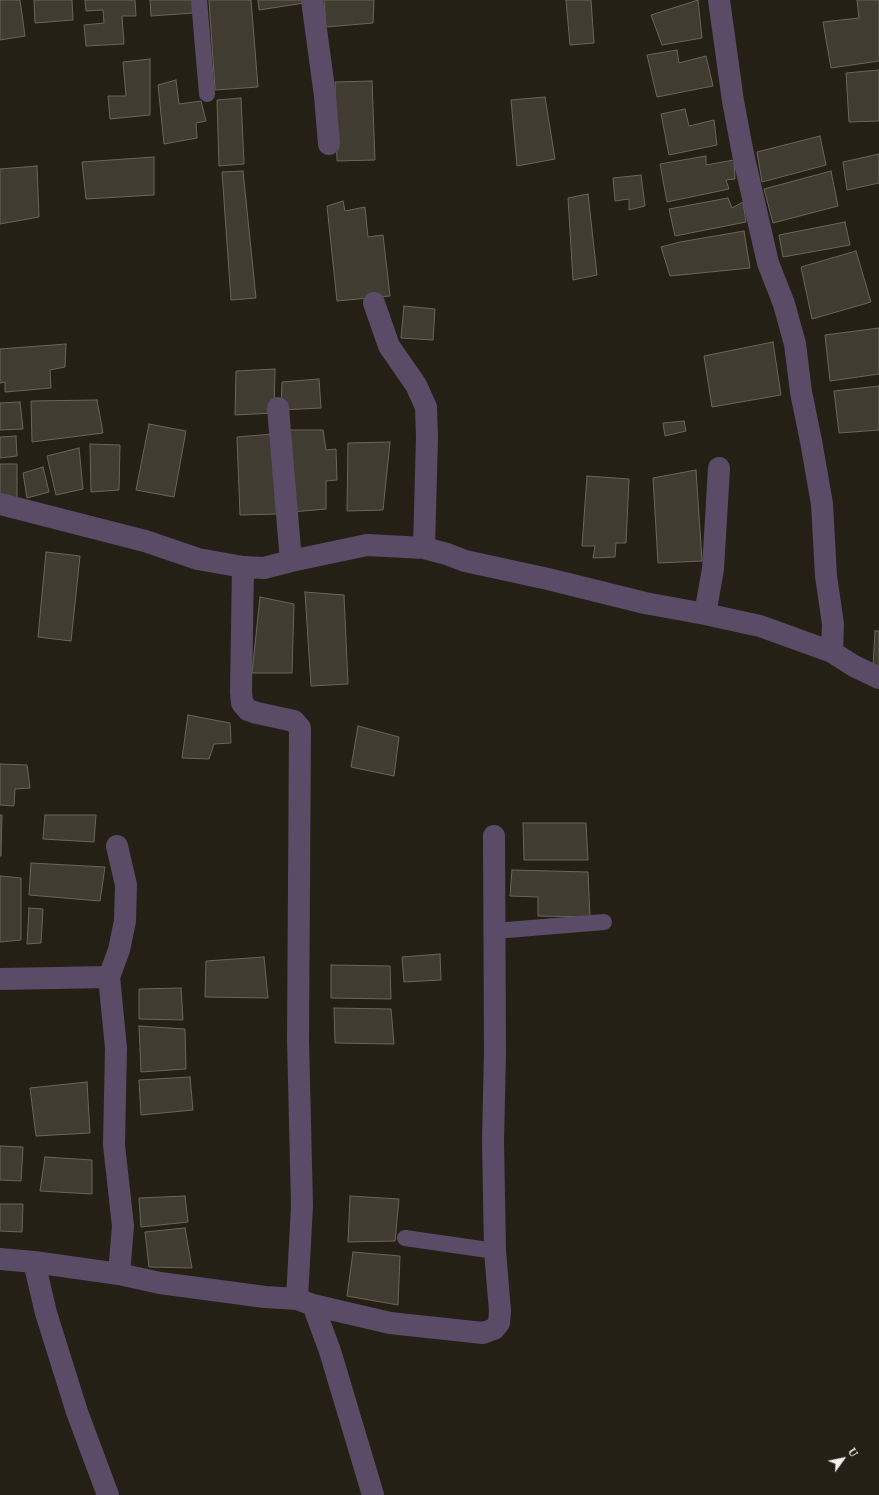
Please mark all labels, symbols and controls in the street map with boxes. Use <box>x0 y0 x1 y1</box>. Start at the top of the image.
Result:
north arrow <box>823 1439 863 1479</box>
text: U <box>845 1445 861 1460</box>

